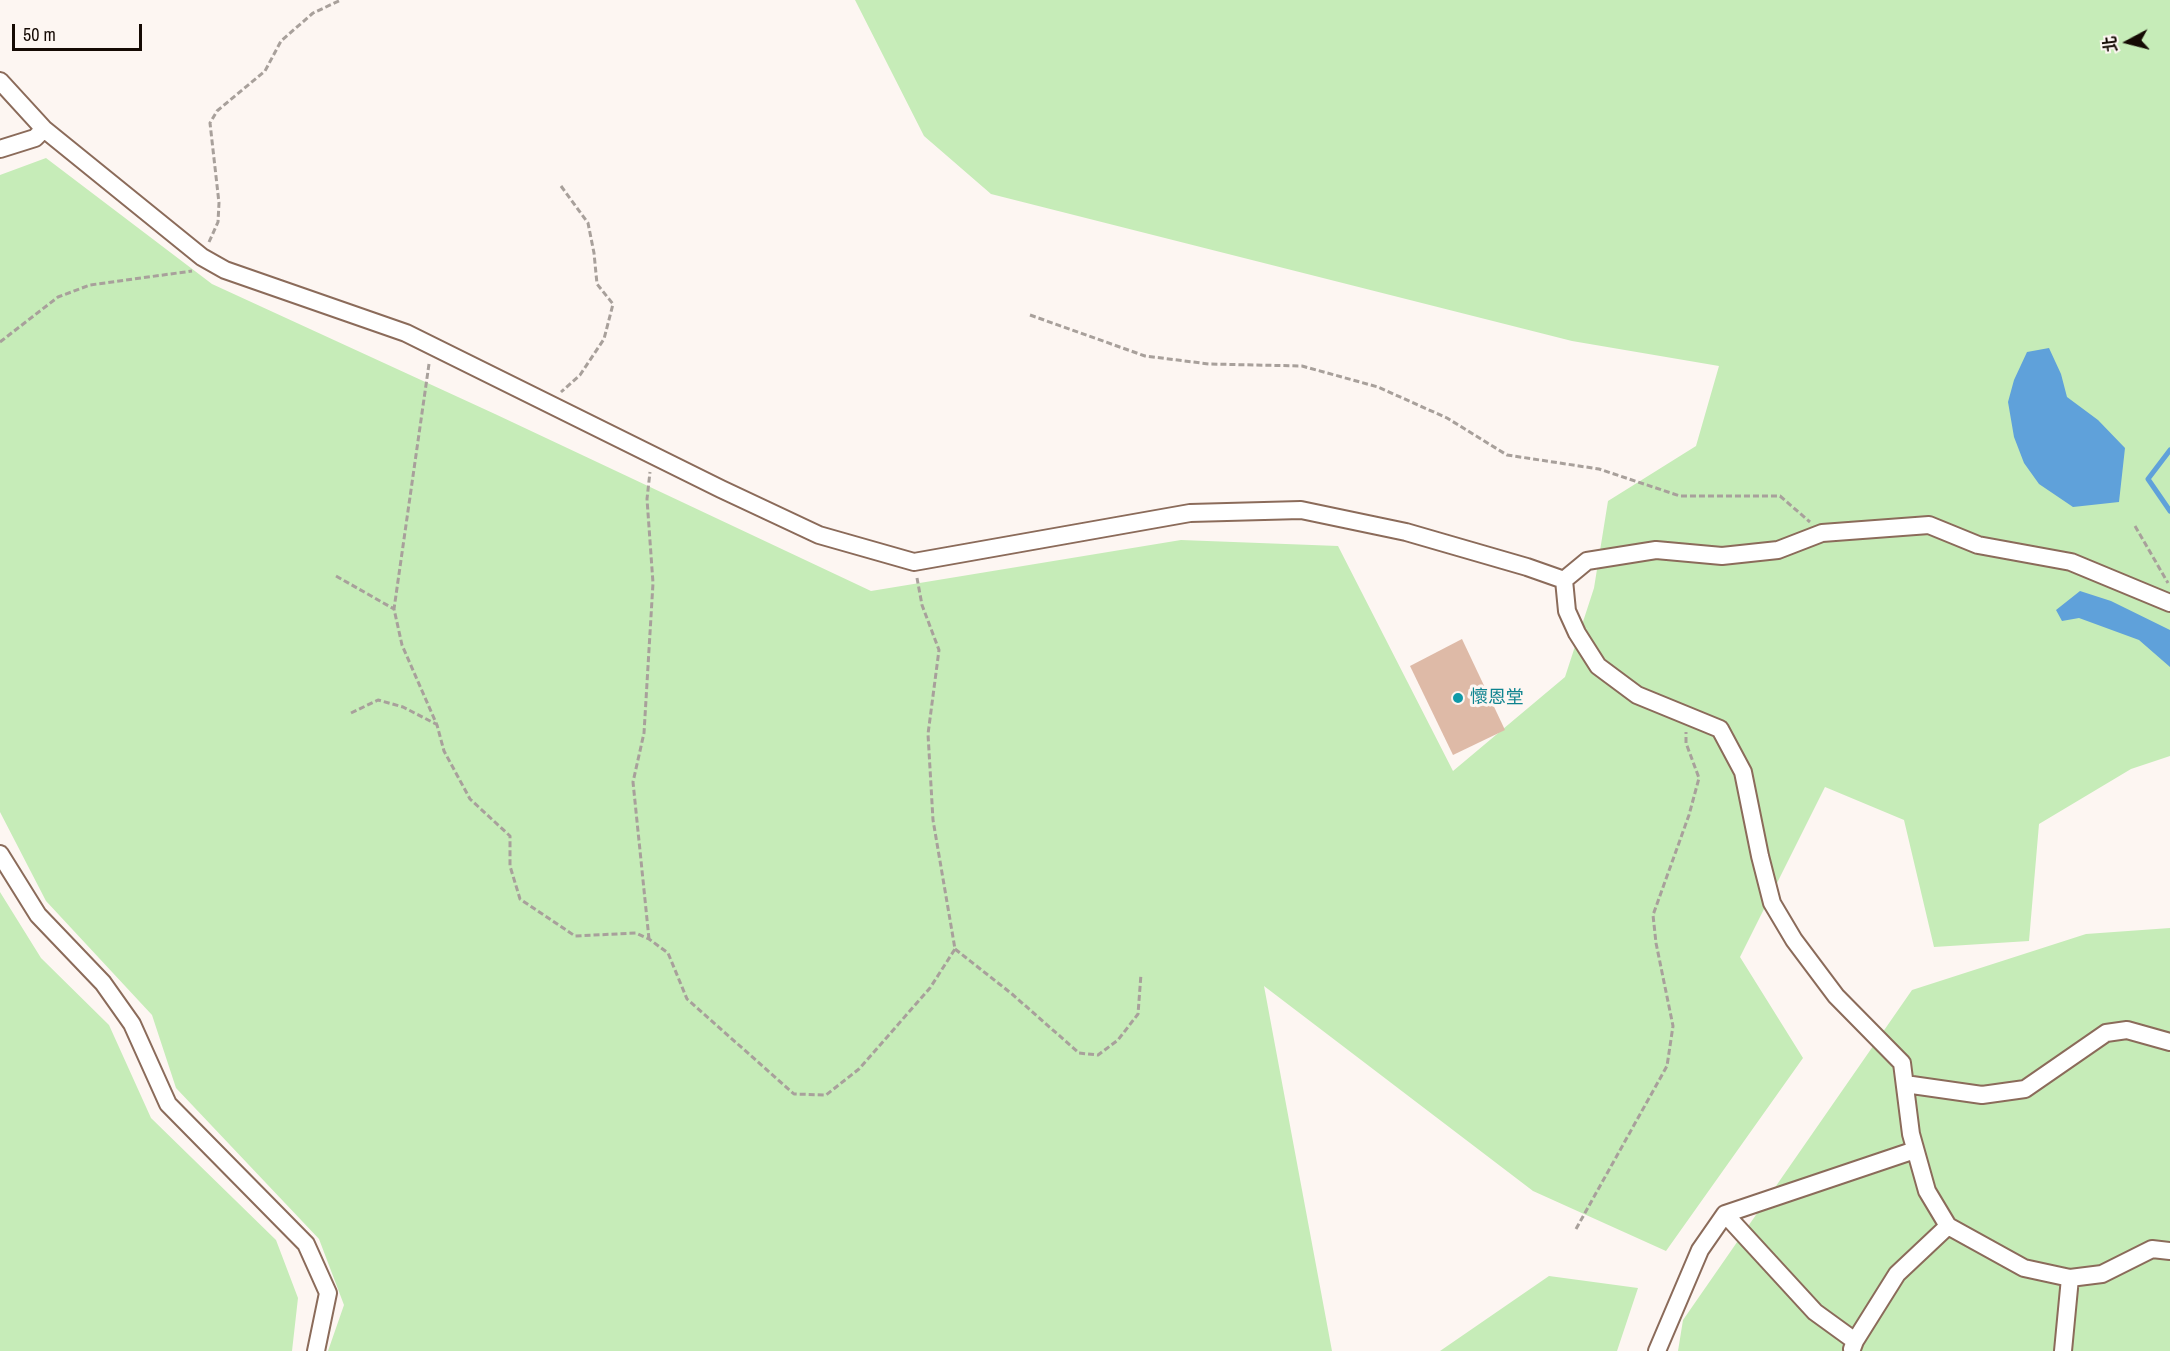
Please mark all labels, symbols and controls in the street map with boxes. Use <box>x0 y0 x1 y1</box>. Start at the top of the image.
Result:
scale bar <box>15 12 146 50</box>
north arrow <box>2098 12 2158 72</box>
text: 50 m <box>23 22 56 47</box>
text: 北 <box>2098 35 2122 53</box>
place label: 懷恩堂 <box>1470 687 1524 709</box>
marker: 懷恩堂 <box>1451 691 1465 705</box>

